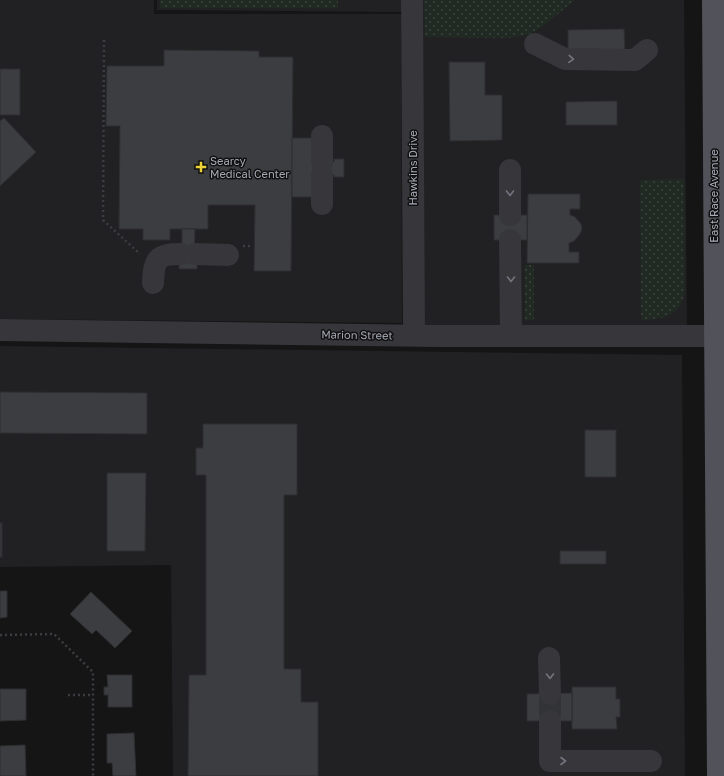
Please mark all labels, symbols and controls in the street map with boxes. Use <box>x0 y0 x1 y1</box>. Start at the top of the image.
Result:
one-way arrow <box>568 54 574 63</box>
street label: Hawkins Drive <box>406 130 419 206</box>
street label: East Race Avenue <box>707 149 720 243</box>
place label: Searcy Medical Center <box>210 154 290 180</box>
marker: Searcy Medical Center <box>195 161 207 173</box>
one-way arrow <box>506 190 514 196</box>
one-way arrow <box>506 276 515 282</box>
street label: Marion Street <box>321 327 393 342</box>
one-way arrow <box>546 673 554 679</box>
one-way arrow <box>560 757 566 765</box>

